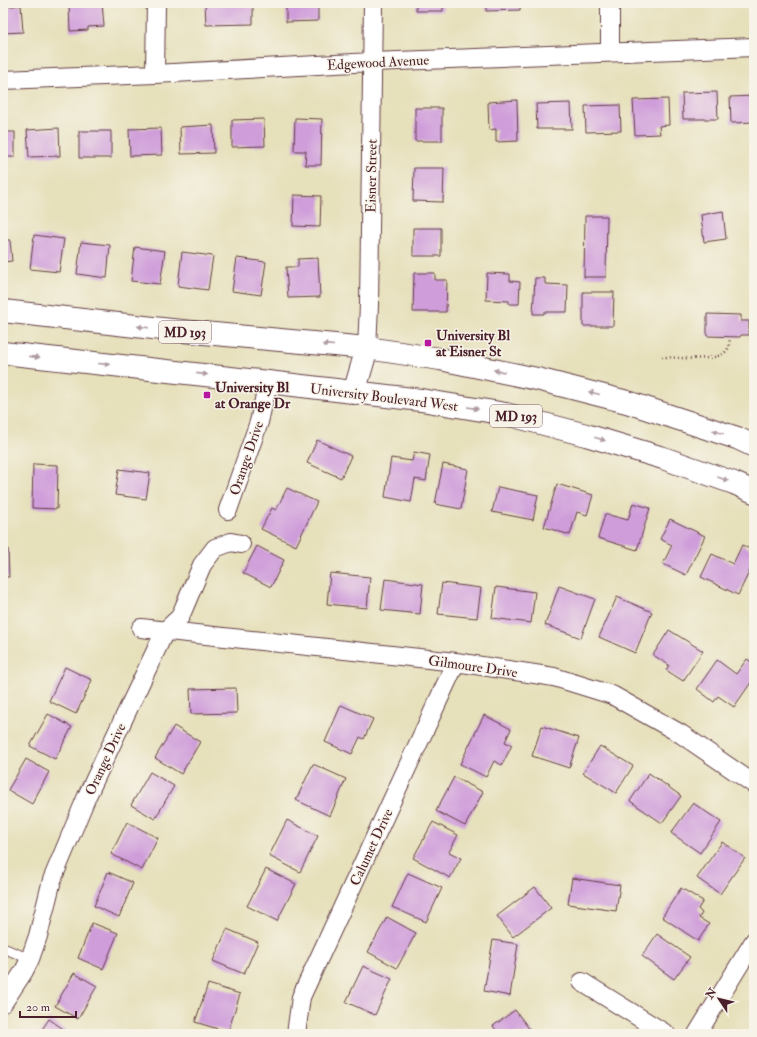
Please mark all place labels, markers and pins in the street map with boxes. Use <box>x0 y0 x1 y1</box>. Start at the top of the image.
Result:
place label: University Bl at Eisner St <box>436 327 510 360</box>
marker: University Bl at Eisner St <box>423 338 433 348</box>
place label: University Bl at Orange Dr <box>215 379 291 413</box>
marker: University Bl at Orange Dr <box>202 390 212 400</box>

